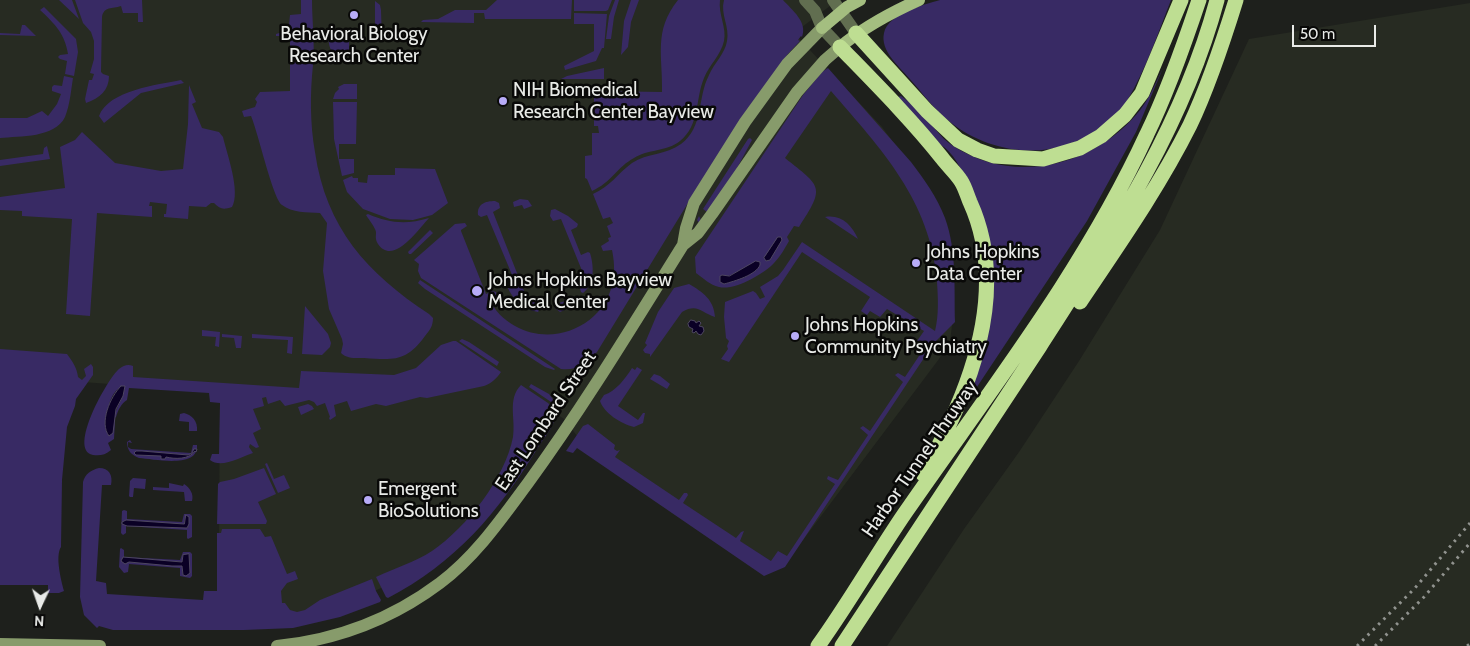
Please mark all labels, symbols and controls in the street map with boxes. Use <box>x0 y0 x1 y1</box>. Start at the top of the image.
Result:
marker: Behavioral Biology Research Center <box>348 9 360 21</box>
scale bar <box>1295 15 1379 47</box>
place label: Behavioral Biology Research Center <box>280 23 428 67</box>
text: 50 m <box>1300 25 1335 43</box>
place label: NIH Biomedical Research Center Bayview <box>513 79 714 123</box>
marker: NIH Biomedical Research Center Bayview <box>497 95 509 107</box>
place label: Johns Hopkins Data Center <box>926 241 1039 285</box>
marker: Johns Hopkins Data Center <box>910 257 922 269</box>
place label: Johns Hopkins Bayview Medical Center <box>488 269 672 313</box>
marker: Johns Hopkins Bayview Medical Center <box>470 284 484 298</box>
place label: Johns Hopkins Community Psychiatry <box>805 314 987 358</box>
marker: Johns Hopkins Community Psychiatry <box>789 330 801 342</box>
street label: East Lombard Street <box>491 347 601 495</box>
street label: Harbor Tunnel Thruway <box>857 376 983 542</box>
place label: Emergent BioSolutions <box>378 478 479 522</box>
marker: Emergent BioSolutions <box>362 494 374 506</box>
north arrow <box>15 581 65 631</box>
text: N <box>34 612 45 630</box>

